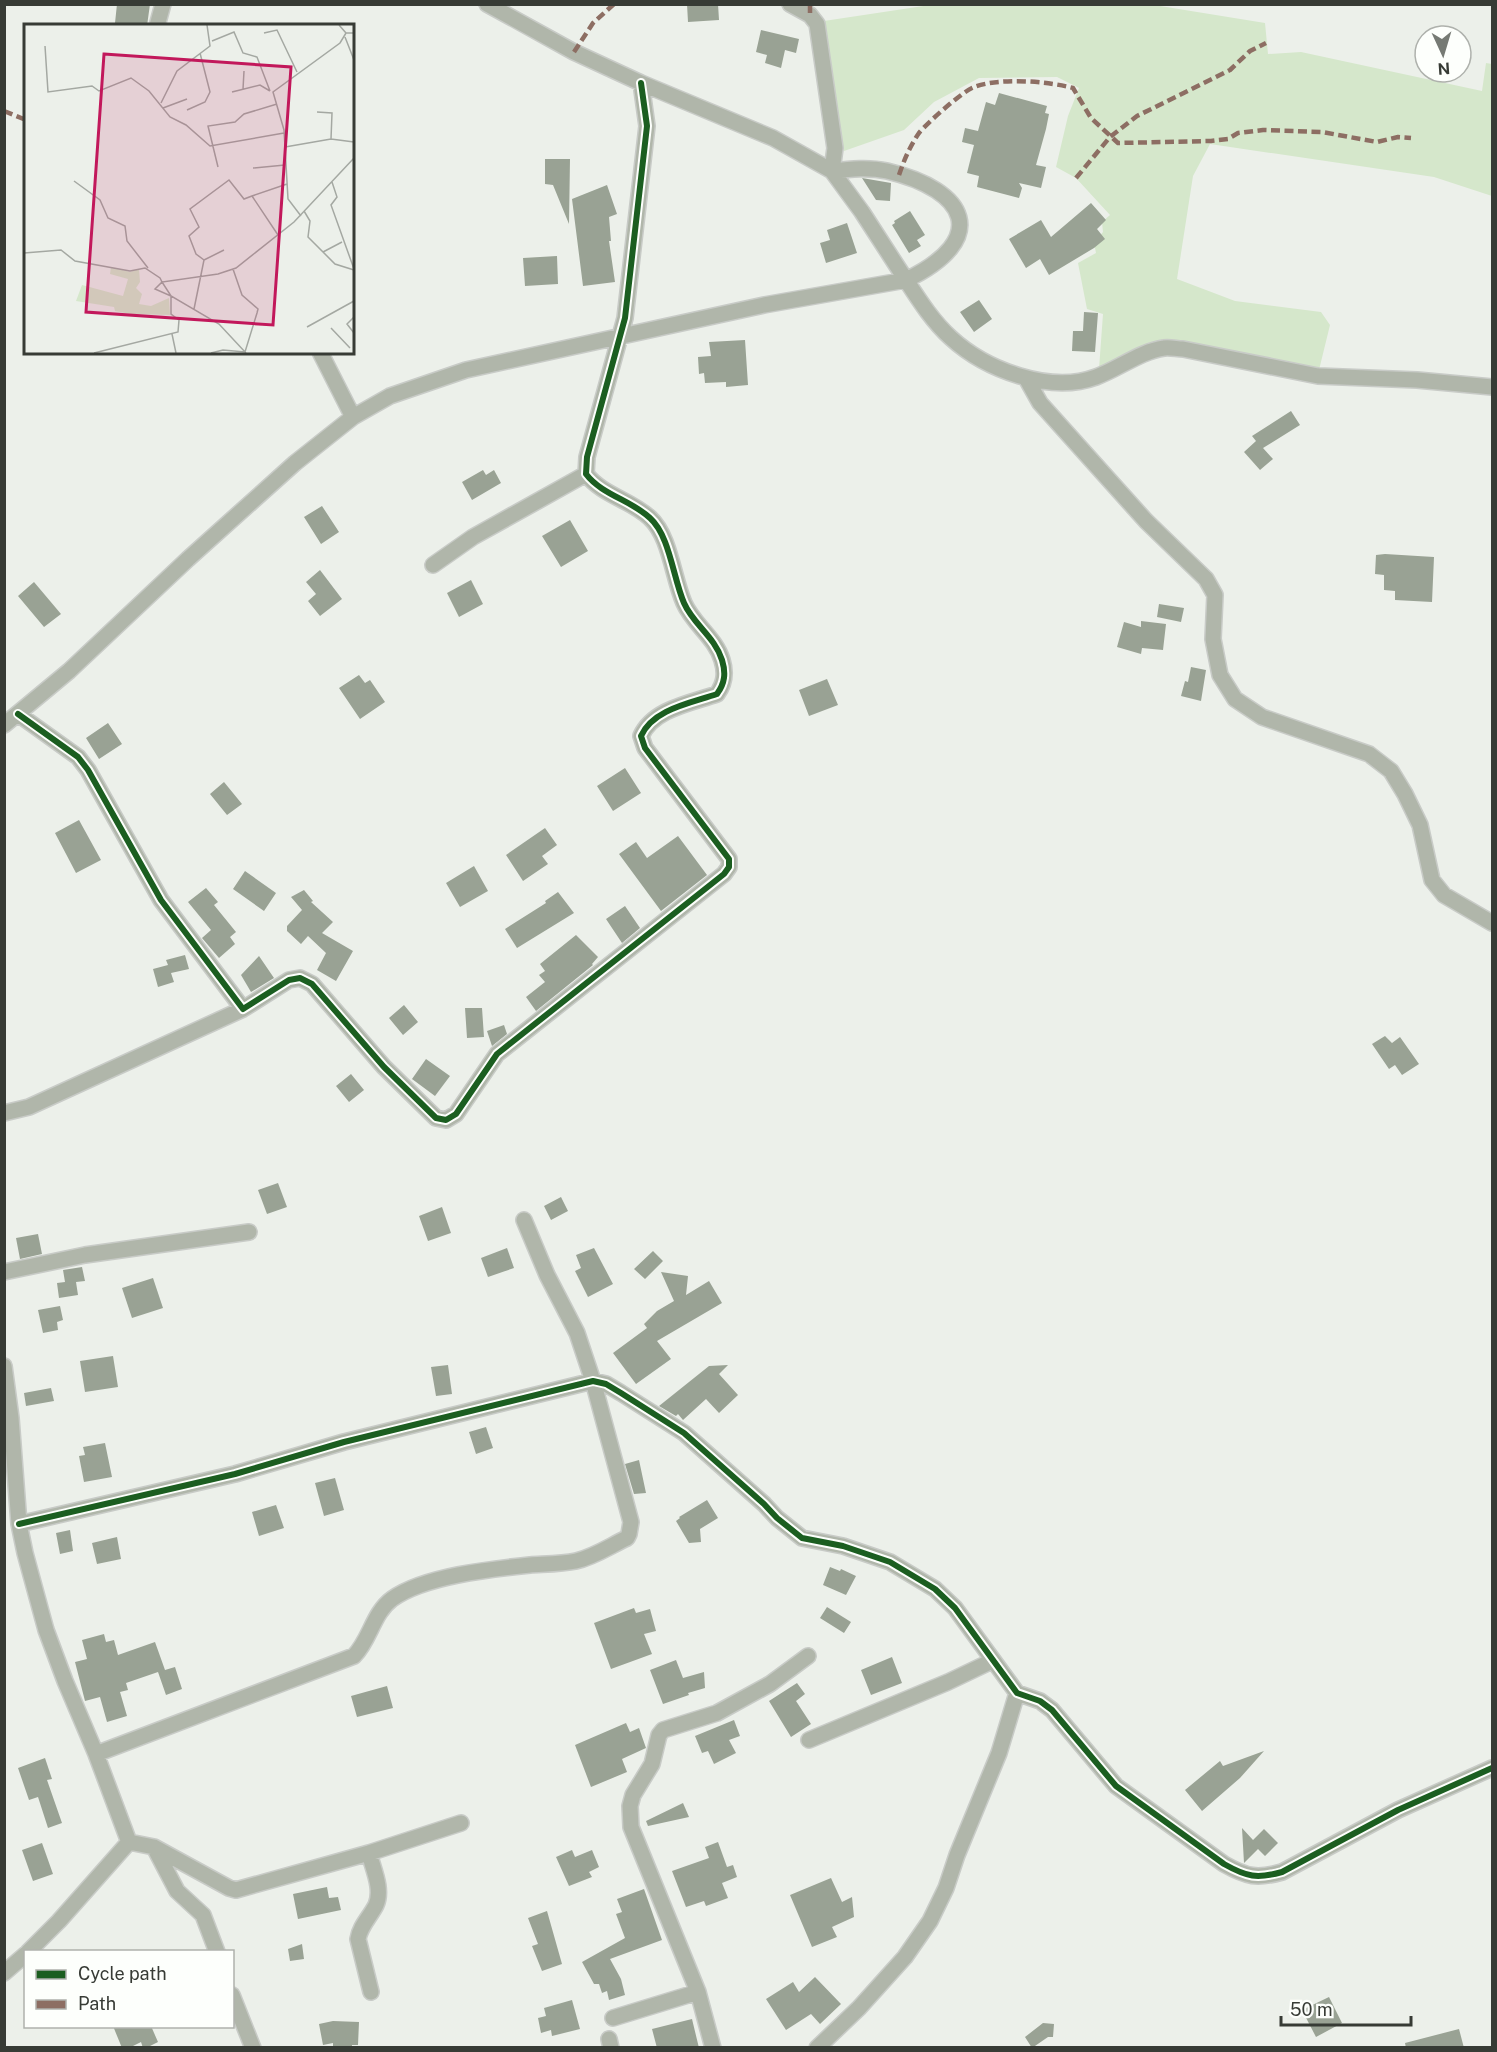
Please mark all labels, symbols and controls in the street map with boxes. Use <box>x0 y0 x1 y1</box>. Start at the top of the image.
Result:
inset map <box>24 24 354 354</box>
north arrow <box>1413 24 1473 84</box>
text: N <box>1437 59 1451 78</box>
legend <box>24 1950 234 2028</box>
text: Cycle path <box>78 1963 167 1984</box>
scale bar <box>1281 1989 1412 2027</box>
text: Path <box>78 1993 116 2014</box>
text: 50 m <box>1290 1999 1333 2020</box>

